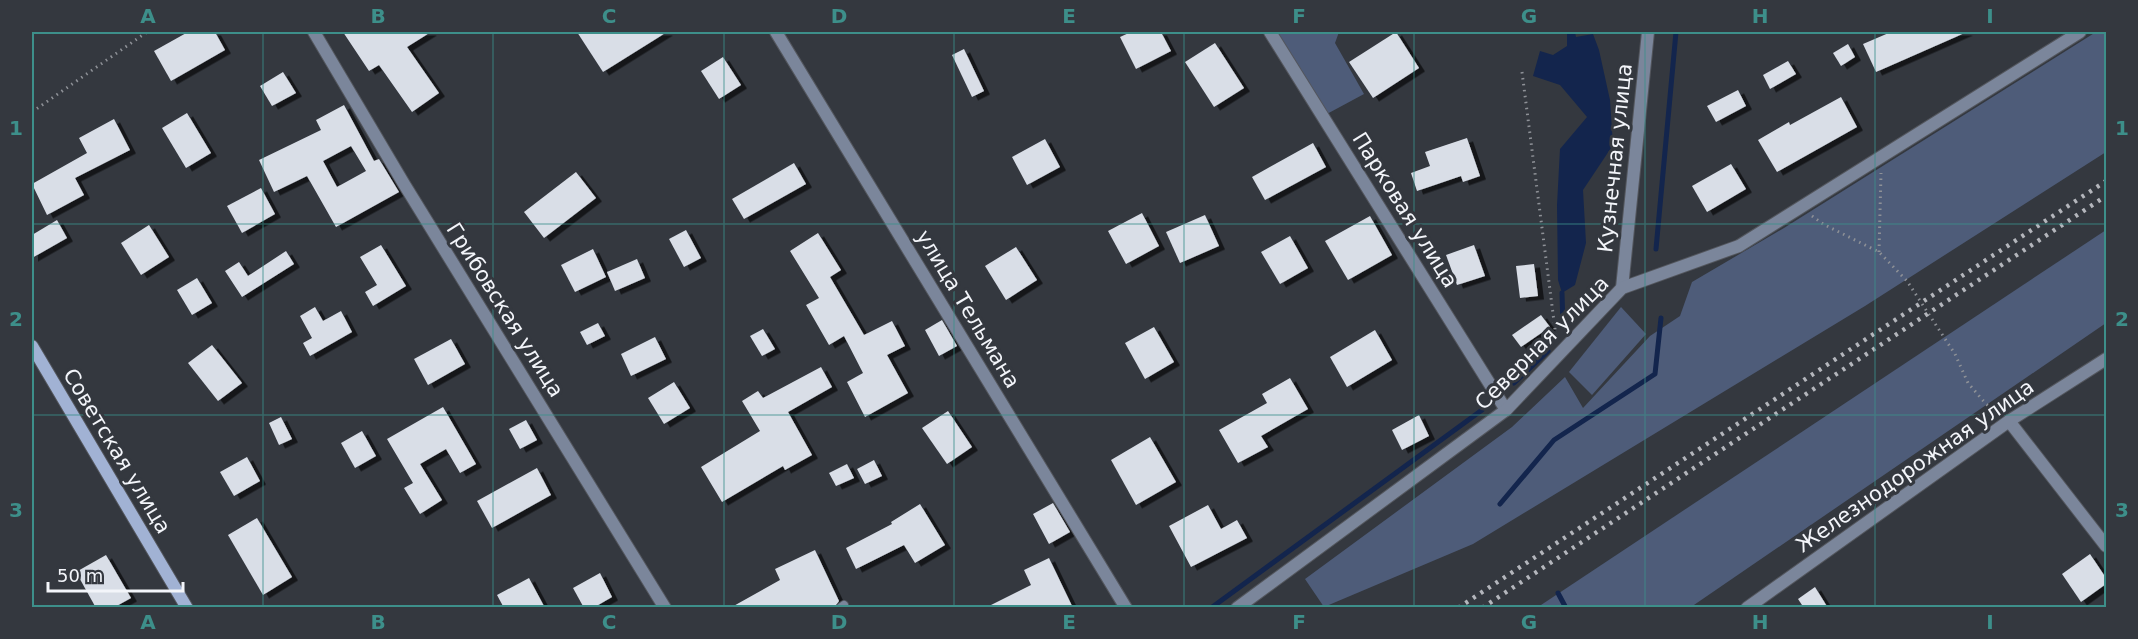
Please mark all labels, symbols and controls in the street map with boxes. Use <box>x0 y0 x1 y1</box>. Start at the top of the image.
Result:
text: A <box>140 4 156 28</box>
text: B <box>370 4 386 28</box>
text: C <box>602 4 616 28</box>
text: D <box>831 4 847 28</box>
text: E <box>1062 4 1076 28</box>
text: F <box>1292 4 1306 28</box>
text: G <box>1521 4 1537 28</box>
text: H <box>1752 4 1768 28</box>
text: I <box>1986 4 1994 28</box>
street label: Кузнечная улица <box>1593 62 1637 254</box>
text: 1 <box>9 116 23 140</box>
text: 1 <box>2115 116 2129 140</box>
street label: Парковая улица <box>1347 128 1463 292</box>
street label: Грибовская улица <box>442 218 568 402</box>
street label: улица Тельмана <box>911 226 1025 392</box>
street label: Северная улица <box>1470 271 1614 415</box>
text: 2 <box>9 307 23 331</box>
text: 2 <box>2115 307 2129 331</box>
street label: Советская улица <box>58 364 176 538</box>
street label: Железнодорожная улица <box>1792 375 2038 557</box>
text: 3 <box>9 498 23 522</box>
text: 3 <box>2115 498 2129 522</box>
scale bar <box>48 555 183 593</box>
text: 50 m <box>57 565 103 586</box>
text: A <box>140 610 156 634</box>
text: B <box>370 610 386 634</box>
text: C <box>602 610 616 634</box>
text: D <box>831 610 847 634</box>
text: E <box>1062 610 1076 634</box>
text: F <box>1292 610 1306 634</box>
text: G <box>1521 610 1537 634</box>
text: H <box>1752 610 1768 634</box>
text: I <box>1986 610 1994 634</box>

